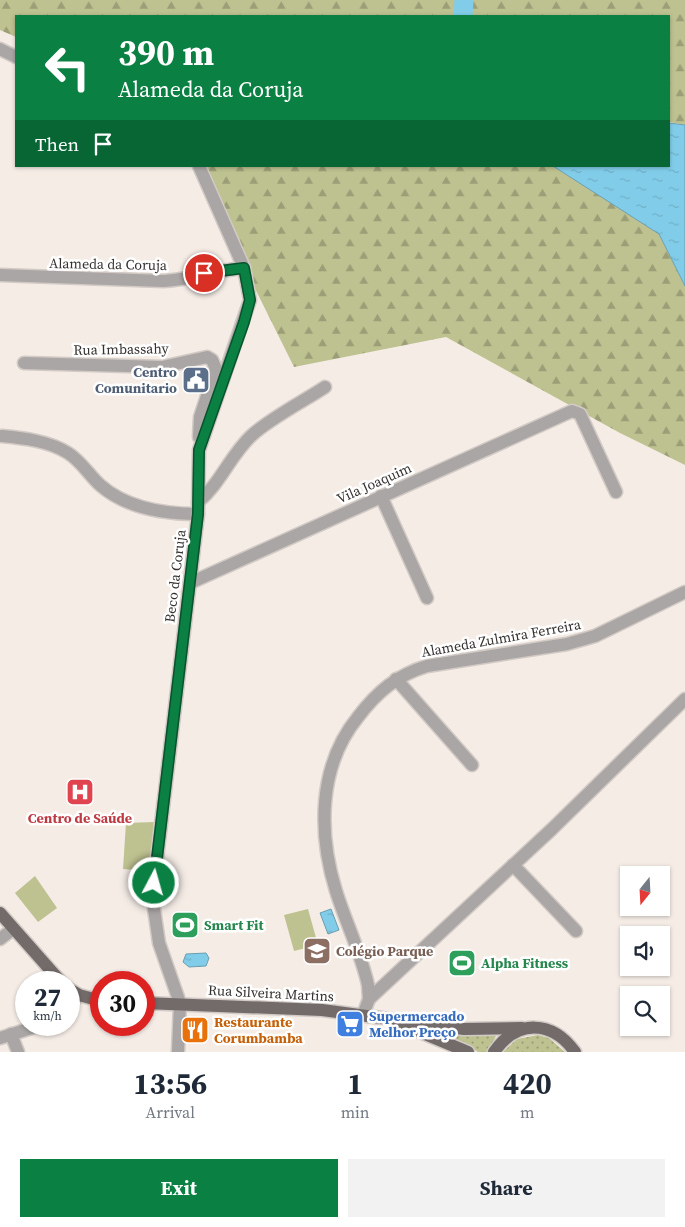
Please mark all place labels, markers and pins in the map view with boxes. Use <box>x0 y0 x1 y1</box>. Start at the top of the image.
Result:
pin <box>183 252 225 294</box>
place label: Centro Comunitario <box>95 362 177 398</box>
public building icon: Centro Comunitario <box>181 365 211 395</box>
hospital icon: Centro de Saúde <box>65 777 95 807</box>
place label: Centro de Saúde <box>28 808 132 828</box>
sports icon: Smart Fit <box>170 910 200 940</box>
place label: Smart Fit <box>204 915 264 935</box>
school or university icon: Colégio Parque <box>302 936 332 966</box>
place label: Colégio Parque <box>336 941 433 961</box>
sports icon: Alpha Fitness <box>447 948 477 978</box>
place label: Alpha Fitness <box>481 953 569 973</box>
place label: Supermercado Melhor Preço <box>369 1006 464 1042</box>
supermarket icon: Supermercado Melhor Preço <box>335 1009 365 1039</box>
place label: Restaurante Corumbamba <box>214 1012 303 1048</box>
restaurant icon: Restaurante Corumbamba <box>180 1015 210 1045</box>

